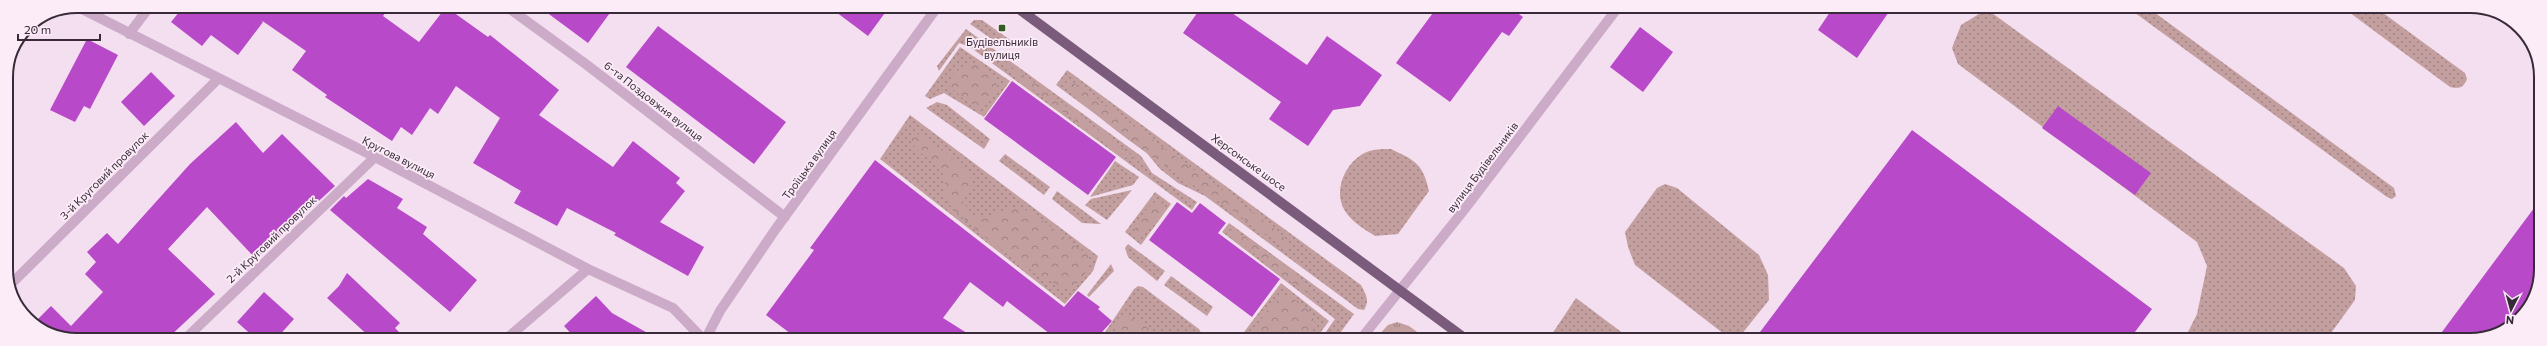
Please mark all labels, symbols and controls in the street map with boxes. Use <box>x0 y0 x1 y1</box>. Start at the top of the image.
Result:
scale bar <box>18 16 100 42</box>
text: 20 m <box>24 22 51 36</box>
marker: Будівельників вулиця <box>997 23 1007 33</box>
place label: Будівельників вулиця <box>966 35 1038 61</box>
street label: 6-та Поздовжня вулиця <box>602 58 706 144</box>
street label: вулиця Будівельників <box>1444 119 1520 215</box>
street label: Троїцька вулиця <box>779 126 839 202</box>
street label: 3-й Круговий провулок <box>57 128 151 222</box>
street label: Херсонське шосе <box>1209 131 1289 194</box>
street label: Кругова вулиця <box>360 133 438 181</box>
street label: 2-й Круговий провулок <box>223 193 319 285</box>
north arrow <box>2491 290 2531 330</box>
text: N <box>2505 314 2515 327</box>

